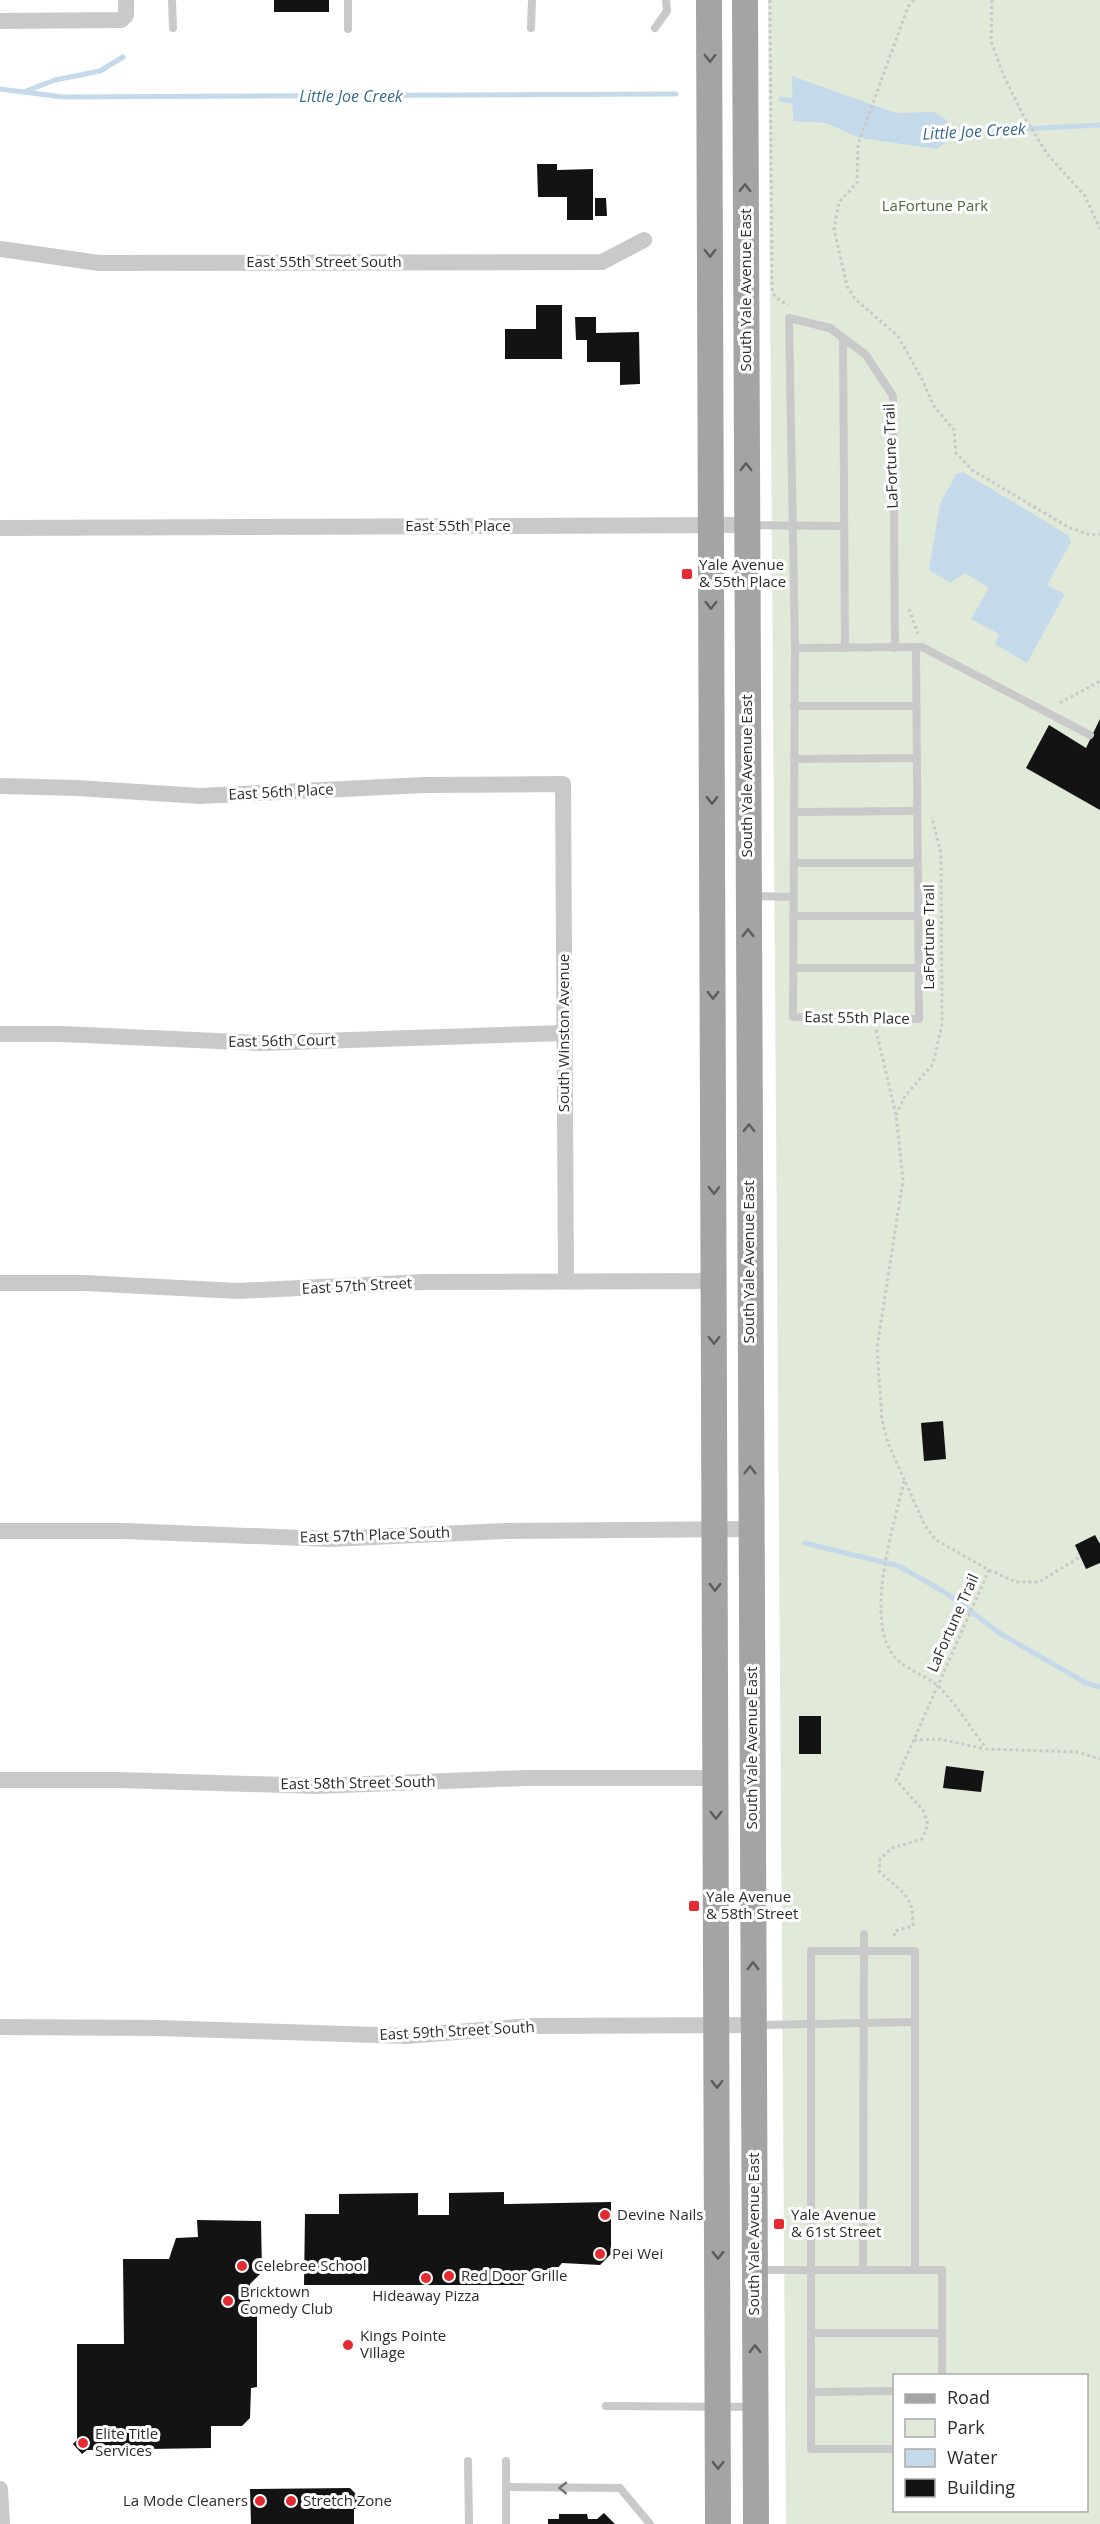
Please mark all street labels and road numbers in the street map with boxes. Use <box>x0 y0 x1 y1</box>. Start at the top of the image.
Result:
street label: South Yale Avenue East <box>735 208 755 372</box>
street label: East 55th Street South <box>246 251 402 271</box>
street label: LaFortune Trail <box>878 403 902 509</box>
street label: East 55th Place <box>405 515 511 535</box>
street label: South Yale Avenue East <box>736 694 756 858</box>
street label: East 56th Place <box>228 778 334 804</box>
street label: LaFortune Trail <box>918 884 938 990</box>
street label: South Winston Avenue <box>553 954 573 1112</box>
street label: East 55th Place <box>804 1006 910 1028</box>
street label: East 56th Court <box>228 1029 336 1051</box>
street label: South Yale Avenue East <box>738 1180 758 1344</box>
street label: East 57th Street <box>301 1272 413 1298</box>
street label: East 57th Place South <box>300 1521 450 1547</box>
street label: LaFortune Trail <box>922 1570 983 1675</box>
street label: South Yale Avenue East <box>741 1666 761 1830</box>
street label: East 58th Street South <box>280 1771 436 1793</box>
street label: East 59th Street South <box>379 2016 535 2044</box>
street label: South Yale Avenue East <box>743 2152 763 2316</box>

